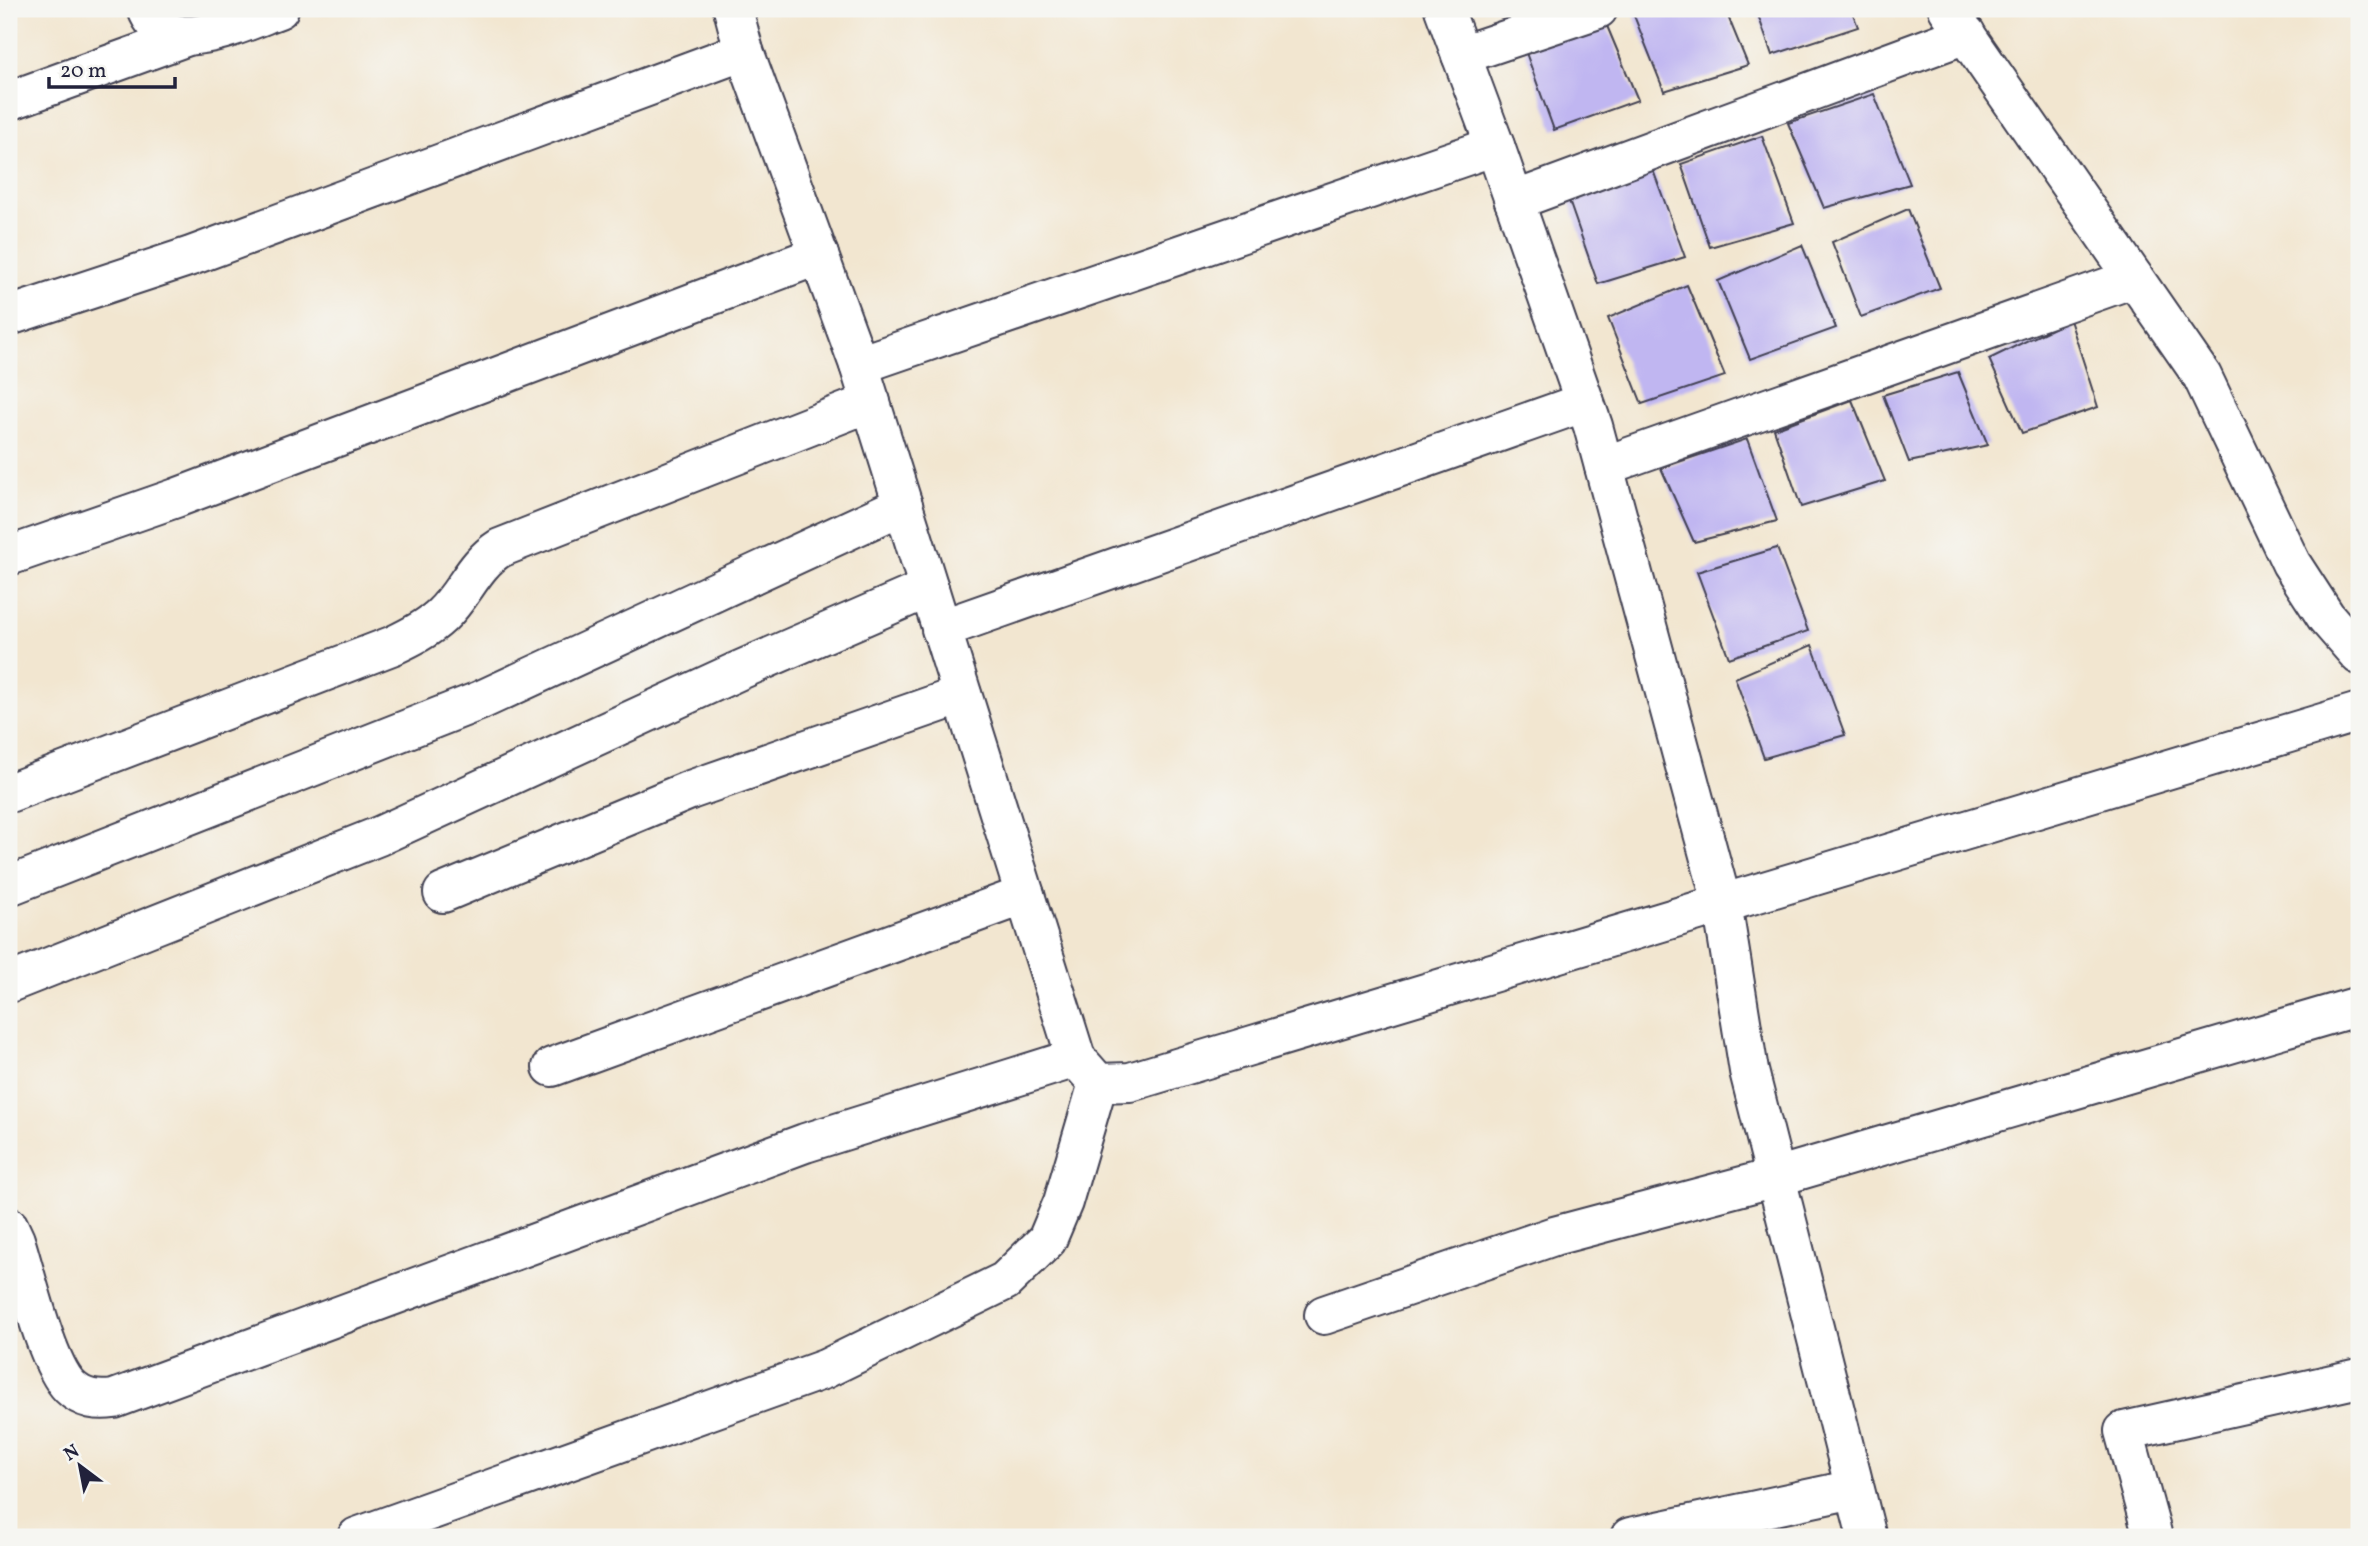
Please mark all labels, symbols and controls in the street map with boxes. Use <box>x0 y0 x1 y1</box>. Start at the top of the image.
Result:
scale bar <box>49 46 175 90</box>
text: 20 m <box>60 57 106 86</box>
north arrow <box>46 1430 116 1500</box>
text: N <box>59 1438 85 1468</box>

